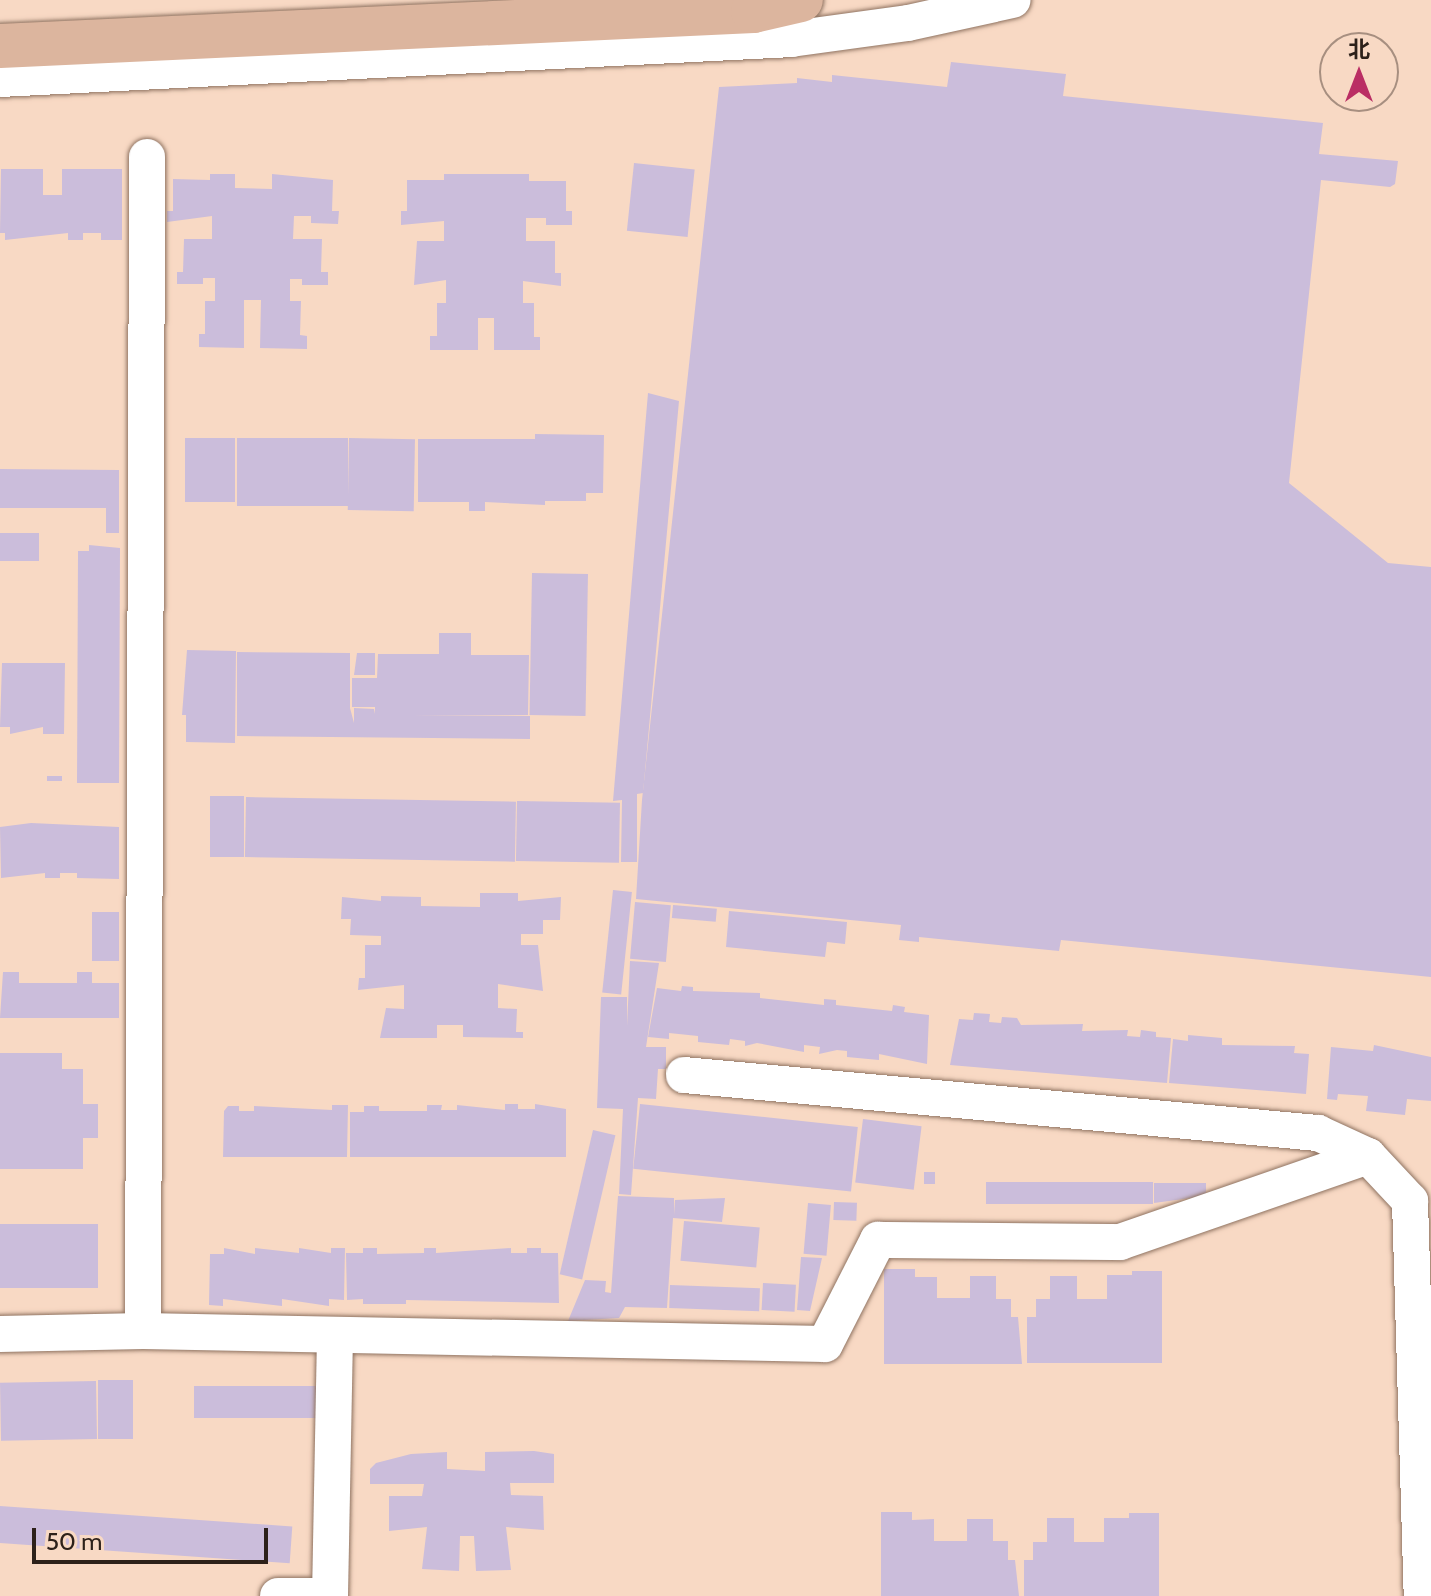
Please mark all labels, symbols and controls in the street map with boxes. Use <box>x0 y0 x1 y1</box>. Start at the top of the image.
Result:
north arrow <box>1319 32 1399 112</box>
text: 北 <box>1348 36 1370 63</box>
scale bar <box>36 1512 272 1562</box>
text: 50 m <box>46 1527 102 1556</box>

